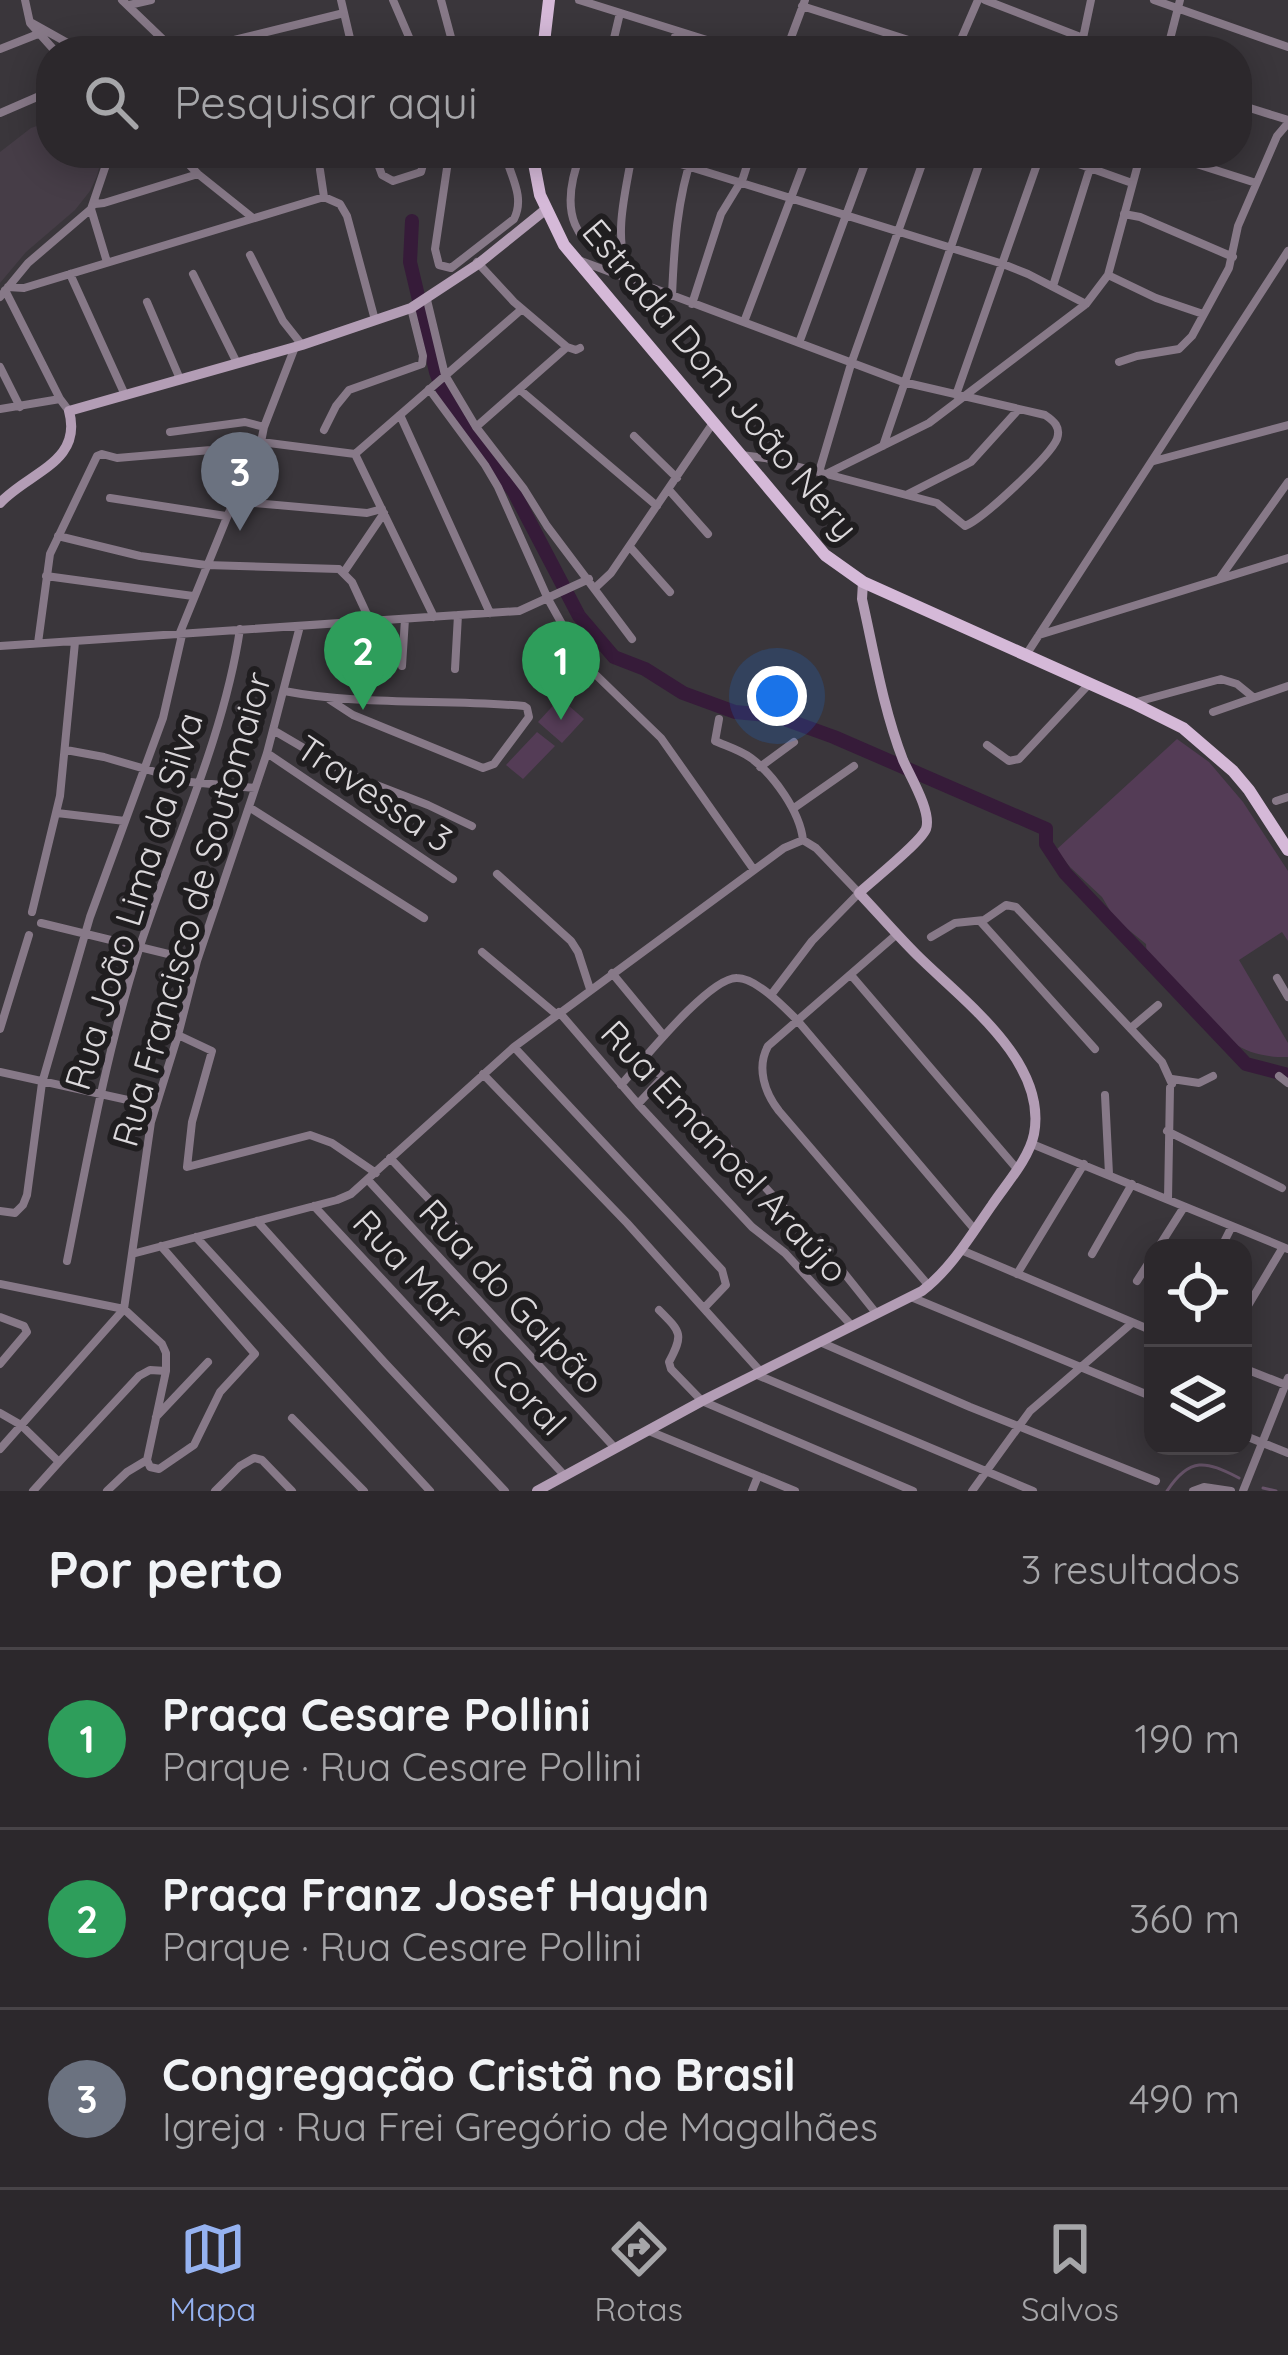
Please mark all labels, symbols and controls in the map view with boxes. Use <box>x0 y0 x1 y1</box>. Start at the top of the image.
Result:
search box <box>36 36 1252 168</box>
icon: search <box>78 69 144 135</box>
text: Pesquisar aqui <box>174 74 478 130</box>
street label: Estrada Dom João Nery <box>573 209 869 549</box>
pin: 3 <box>201 432 279 531</box>
pin: 2 <box>324 611 402 710</box>
pin: 1 <box>522 621 600 720</box>
street label: Rua Francisco de Soutomaior <box>102 666 280 1151</box>
your location <box>747 666 807 726</box>
street label: Rua João Lima da Silva <box>54 707 212 1095</box>
street label: Travessa 3 <box>289 725 461 861</box>
street label: Rua Emanoel Araújo <box>592 1011 858 1291</box>
street label: Rua do Galpão <box>410 1189 614 1403</box>
street label: Rua Mar de Coral <box>344 1200 576 1444</box>
map controls <box>1144 1239 1252 1455</box>
button: locate <box>1144 1239 1252 1347</box>
button: layers <box>1144 1347 1252 1455</box>
text: Por perto <box>48 1537 283 1601</box>
text: 3 resultados <box>1021 1545 1240 1594</box>
text: Praça Cesare Pollini <box>162 1686 591 1742</box>
text: 1 <box>79 1714 95 1763</box>
text: 190 m <box>1134 1714 1240 1763</box>
text: Parque · Rua Cesare Pollini <box>162 1742 642 1791</box>
text: Praça Franz Josef Haydn <box>162 1866 709 1922</box>
text: 2 <box>76 1894 98 1943</box>
text: 360 m <box>1129 1894 1240 1943</box>
text: Parque · Rua Cesare Pollini <box>162 1922 642 1971</box>
text: Congregação Cristã no Brasil <box>162 2046 796 2102</box>
text: 3 <box>77 2074 97 2123</box>
text: 490 m <box>1129 2074 1240 2123</box>
text: Igreja · Rua Frei Gregório de Magalhães <box>162 2102 878 2151</box>
tab: Mapa <box>169 2216 256 2329</box>
tab: Rotas <box>594 2216 683 2329</box>
tab: Salvos <box>1021 2216 1119 2329</box>

